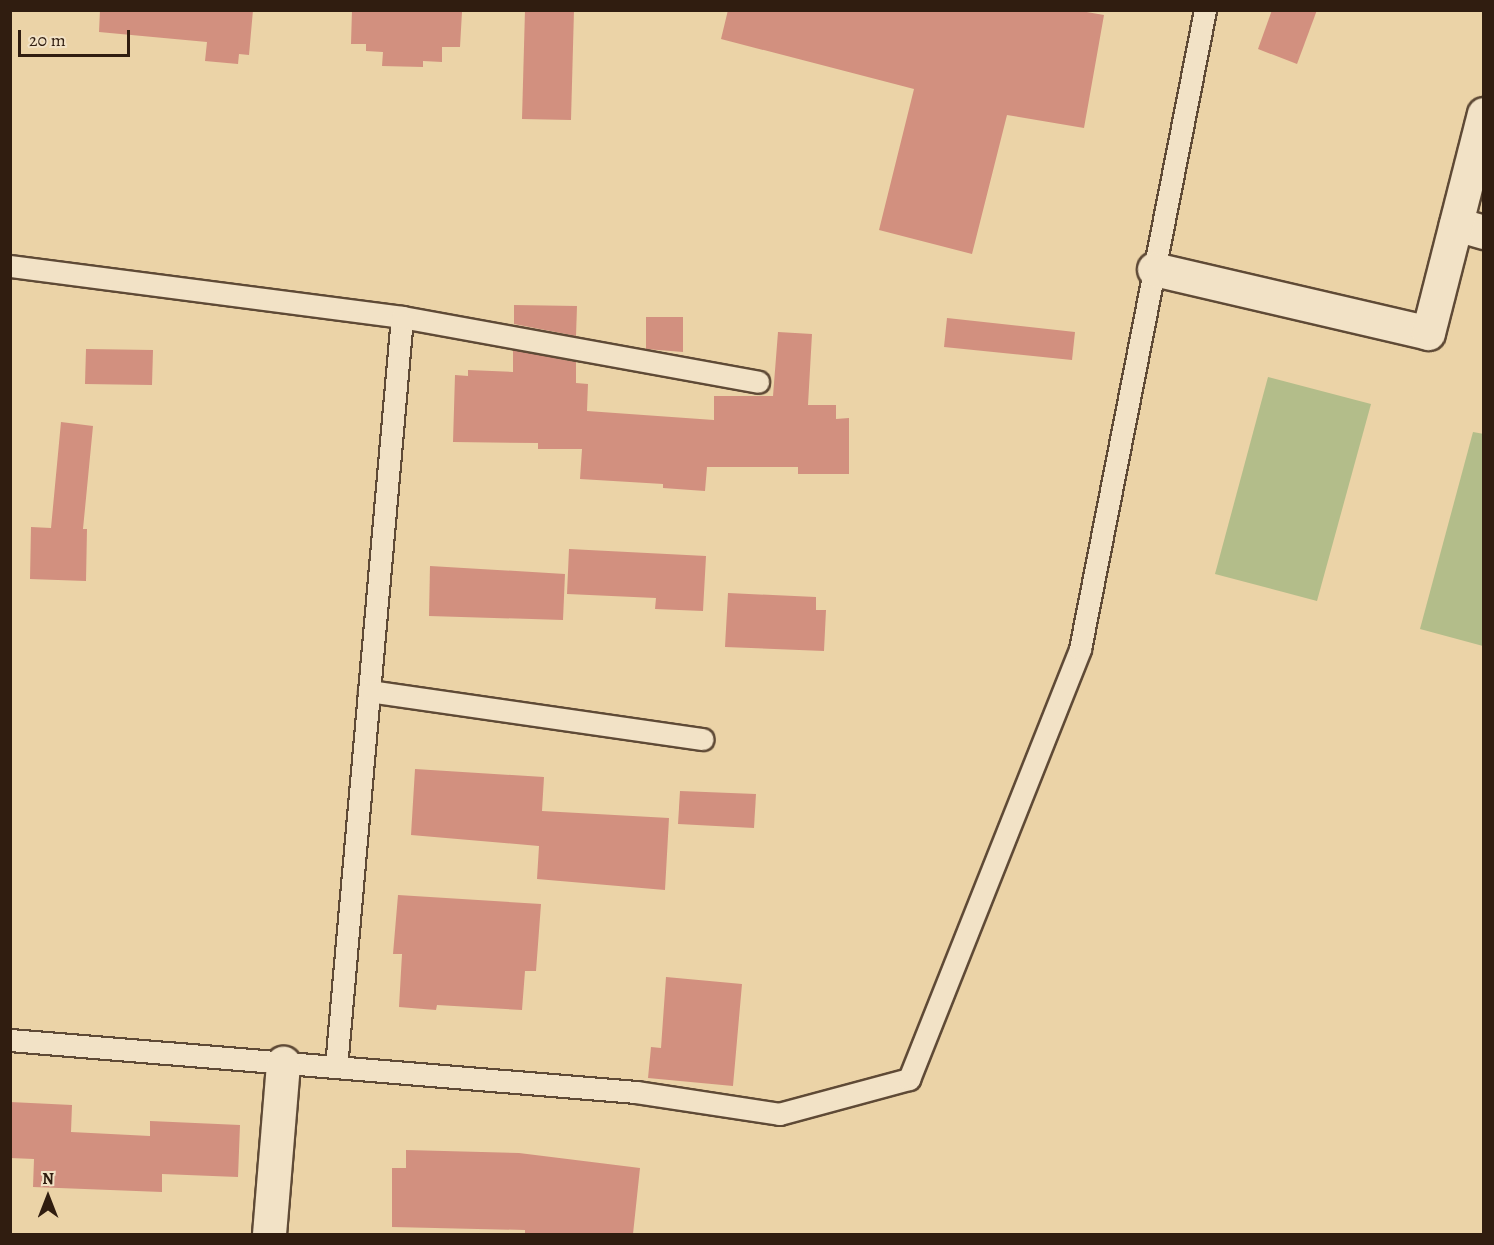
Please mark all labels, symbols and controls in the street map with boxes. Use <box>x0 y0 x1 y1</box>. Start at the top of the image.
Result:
scale bar <box>21 18 134 56</box>
text: 20 m <box>29 28 66 52</box>
north arrow <box>18 1167 78 1227</box>
text: N <box>42 1168 54 1190</box>

